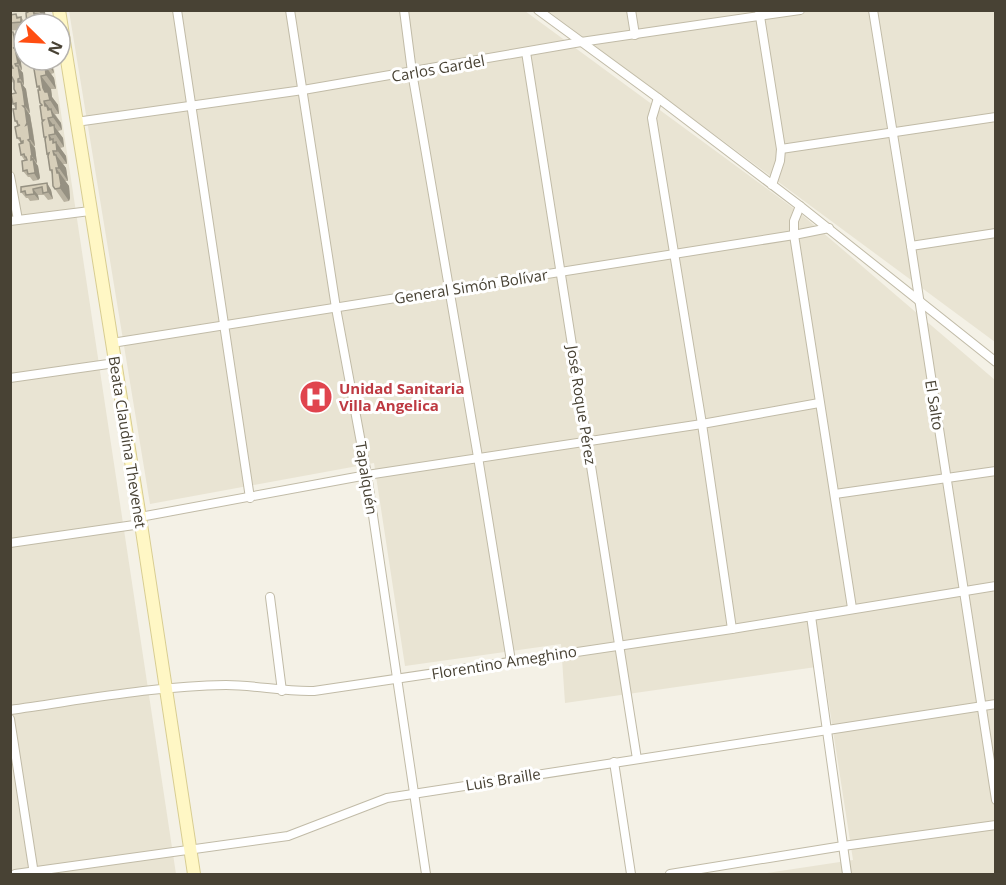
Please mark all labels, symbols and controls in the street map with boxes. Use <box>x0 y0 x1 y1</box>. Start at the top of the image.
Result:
north arrow <box>12 12 72 72</box>
text: N <box>43 38 68 59</box>
street label: Carlos Gardel <box>390 50 486 86</box>
street label: General Simón Bolívar <box>393 264 549 308</box>
street label: José Roque Pérez <box>562 342 601 466</box>
street label: Beata Claudina Thevenet <box>105 355 151 529</box>
place label: Unidad Sanitaria Villa Angelica <box>339 378 465 415</box>
street label: El Salto <box>921 378 949 432</box>
hospital icon: Unidad Sanitaria Villa Angelica <box>298 379 334 415</box>
street label: Tapalquén <box>351 440 383 516</box>
street label: Florentino Ameghino <box>430 641 578 683</box>
street label: Luis Braille <box>464 763 542 795</box>

